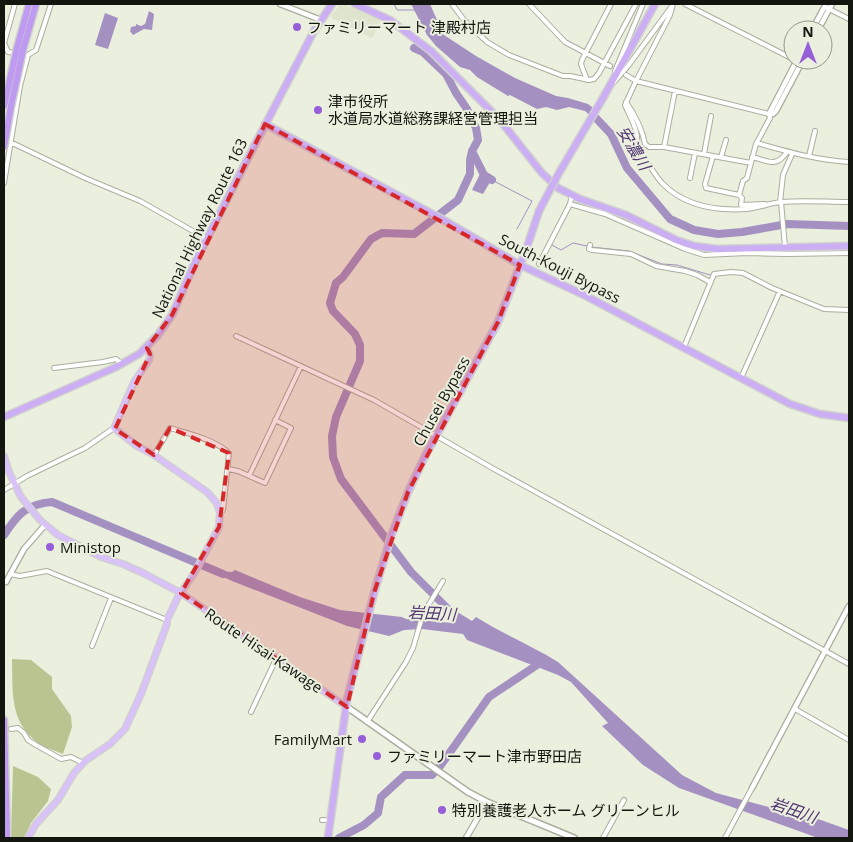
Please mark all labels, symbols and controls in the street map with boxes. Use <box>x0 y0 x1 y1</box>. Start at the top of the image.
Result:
place label: ファミリーマート 津殿村店 <box>307 17 491 37</box>
north arrow <box>783 20 833 70</box>
marker: ファミリーマート 津殿村店 <box>291 21 303 33</box>
text: N <box>802 22 814 41</box>
place label: 津市役所 水道局水道総務課経営管理担当 <box>328 91 538 128</box>
marker: 津市役所 水道局水道総務課経営管理担当 <box>312 104 324 116</box>
water label: 安濃川 <box>612 122 657 176</box>
street label: National Highway Route 163 <box>147 135 251 321</box>
street label: South-Kouji Bypass <box>496 229 624 307</box>
street label: Chusei Bypass <box>408 352 474 450</box>
place label: Ministop <box>60 537 121 557</box>
marker: Ministop <box>44 541 56 553</box>
water label: 岩田川 <box>407 601 459 625</box>
street label: Route Hisai-Kawage <box>201 603 327 697</box>
place label: FamilyMart <box>274 729 352 749</box>
marker: FamilyMart <box>356 733 368 745</box>
place label: ファミリーマート津市野田店 <box>387 746 582 766</box>
marker: ファミリーマート津市野田店 <box>371 750 383 762</box>
water label: 岩田川 <box>768 792 822 829</box>
place label: 特別養護老人ホーム グリーンヒル <box>452 800 680 820</box>
marker: 特別養護老人ホーム グリーンヒル <box>436 804 448 816</box>

